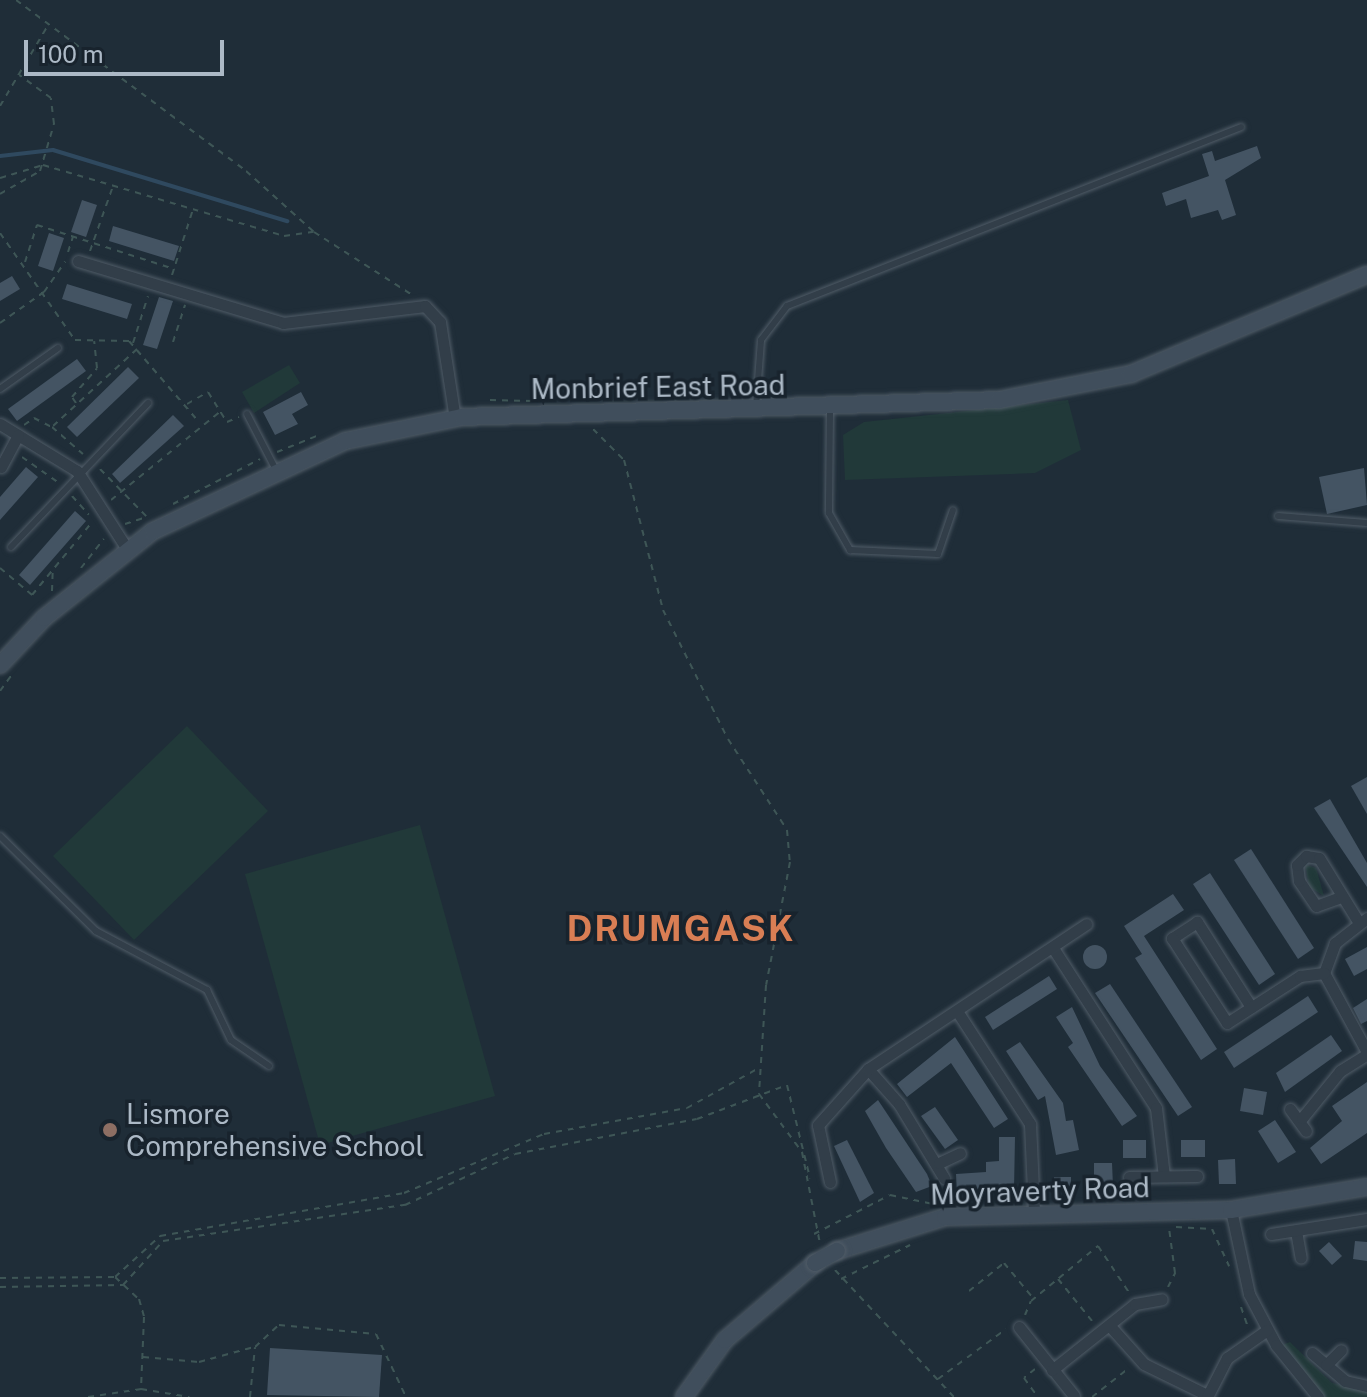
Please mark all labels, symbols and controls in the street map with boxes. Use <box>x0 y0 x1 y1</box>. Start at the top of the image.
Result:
scale bar <box>28 24 228 74</box>
text: 100 m <box>38 40 104 68</box>
street label: Monbrief East Road <box>530 368 786 406</box>
district label: DRUMGASK <box>566 907 796 951</box>
place label: Lismore Comprehensive School <box>126 1097 424 1163</box>
marker: Lismore Comprehensive School <box>101 1121 119 1139</box>
street label: Moyraverty Road <box>930 1170 1150 1212</box>

